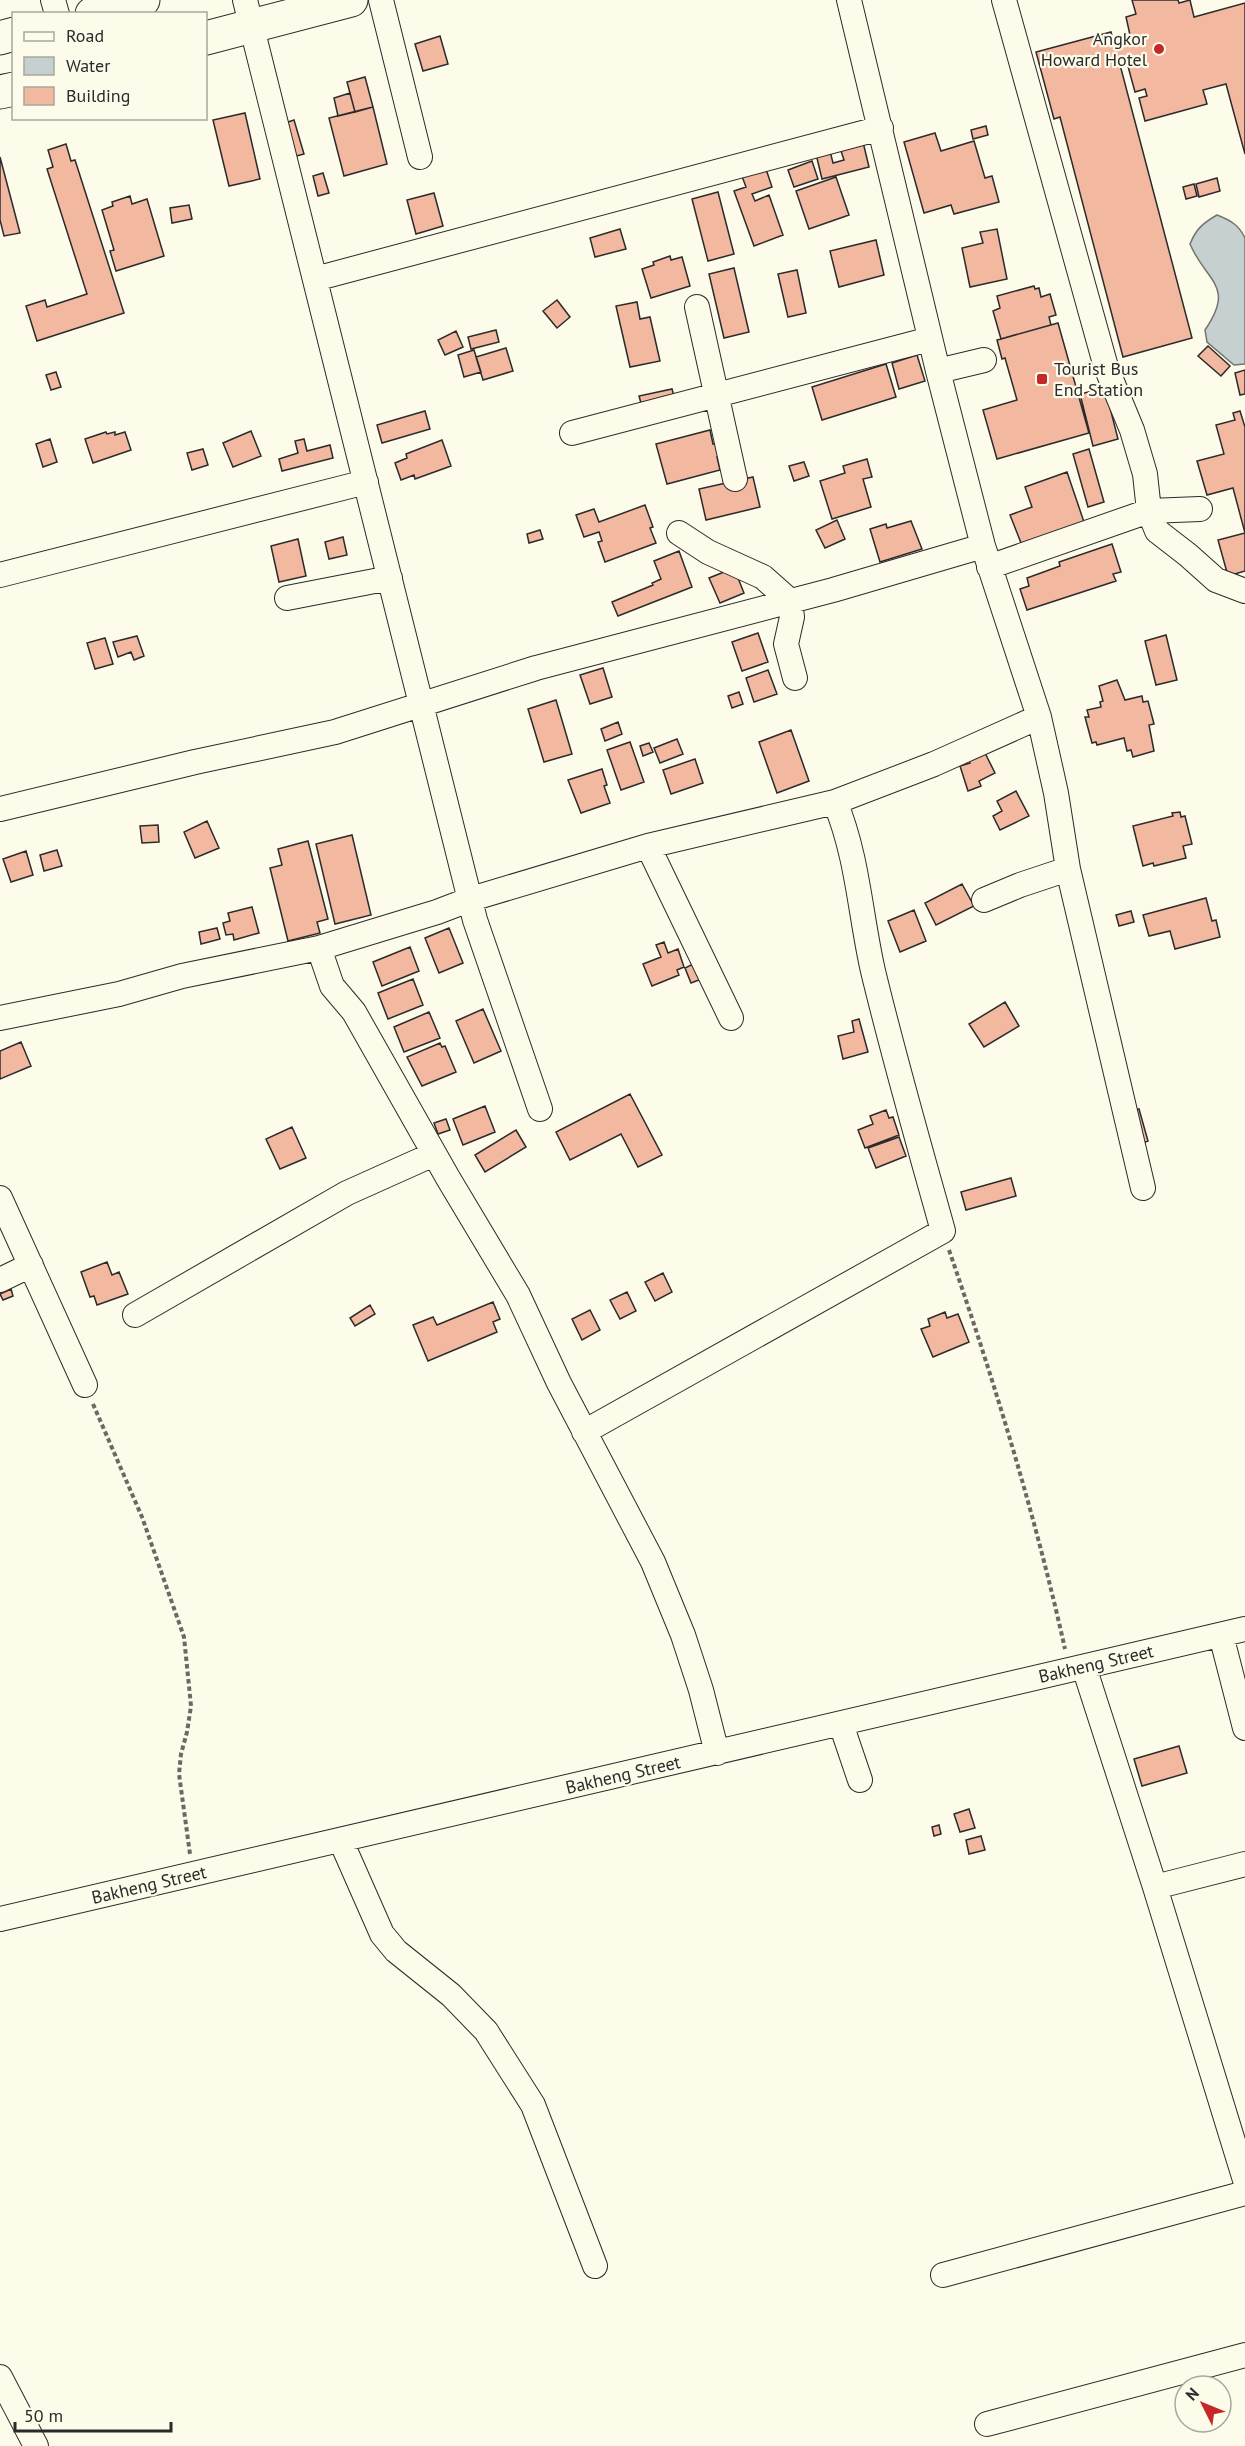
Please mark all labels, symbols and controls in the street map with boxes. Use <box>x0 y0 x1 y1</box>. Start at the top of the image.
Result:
legend <box>12 12 207 120</box>
text: Road <box>66 24 104 47</box>
place label: Angkor Howard Hotel <box>1041 27 1148 71</box>
marker: Angkor Howard Hotel <box>1152 42 1166 56</box>
text: Water <box>66 54 110 77</box>
text: Building <box>66 84 130 107</box>
place label: Tourist Bus End Station <box>1054 357 1143 401</box>
marker: Tourist Bus End Station <box>1035 372 1049 386</box>
street label: Bakheng Street <box>1036 1639 1156 1688</box>
street label: Bakheng Street <box>563 1750 683 1799</box>
street label: Bakheng Street <box>89 1860 209 1909</box>
north arrow <box>1173 2374 1233 2434</box>
text: N <box>1181 2383 1203 2404</box>
scale bar <box>15 2395 171 2433</box>
text: 50 m <box>24 2404 63 2427</box>

